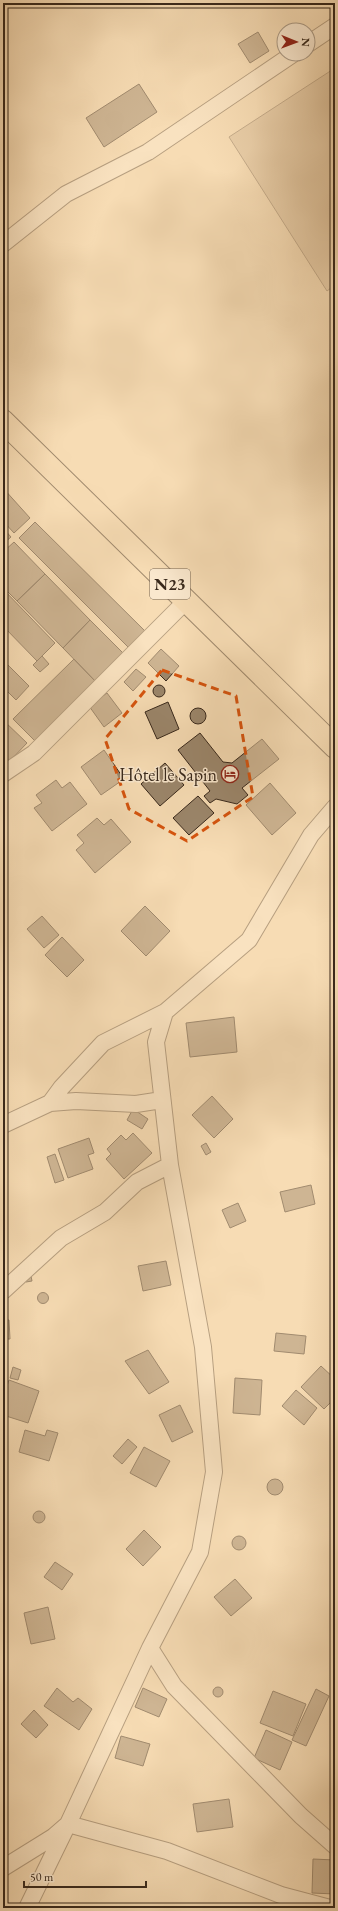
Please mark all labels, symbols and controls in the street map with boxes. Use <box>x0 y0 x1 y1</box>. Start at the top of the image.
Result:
north arrow <box>276 22 316 62</box>
text: N <box>299 38 313 47</box>
road number: N23 <box>150 569 190 599</box>
place label: Hôtel le Sapin <box>119 763 217 786</box>
hotel icon: Hôtel le Sapin <box>220 764 240 784</box>
scale bar <box>24 1863 146 1889</box>
text: 50 m <box>30 1869 54 1885</box>

